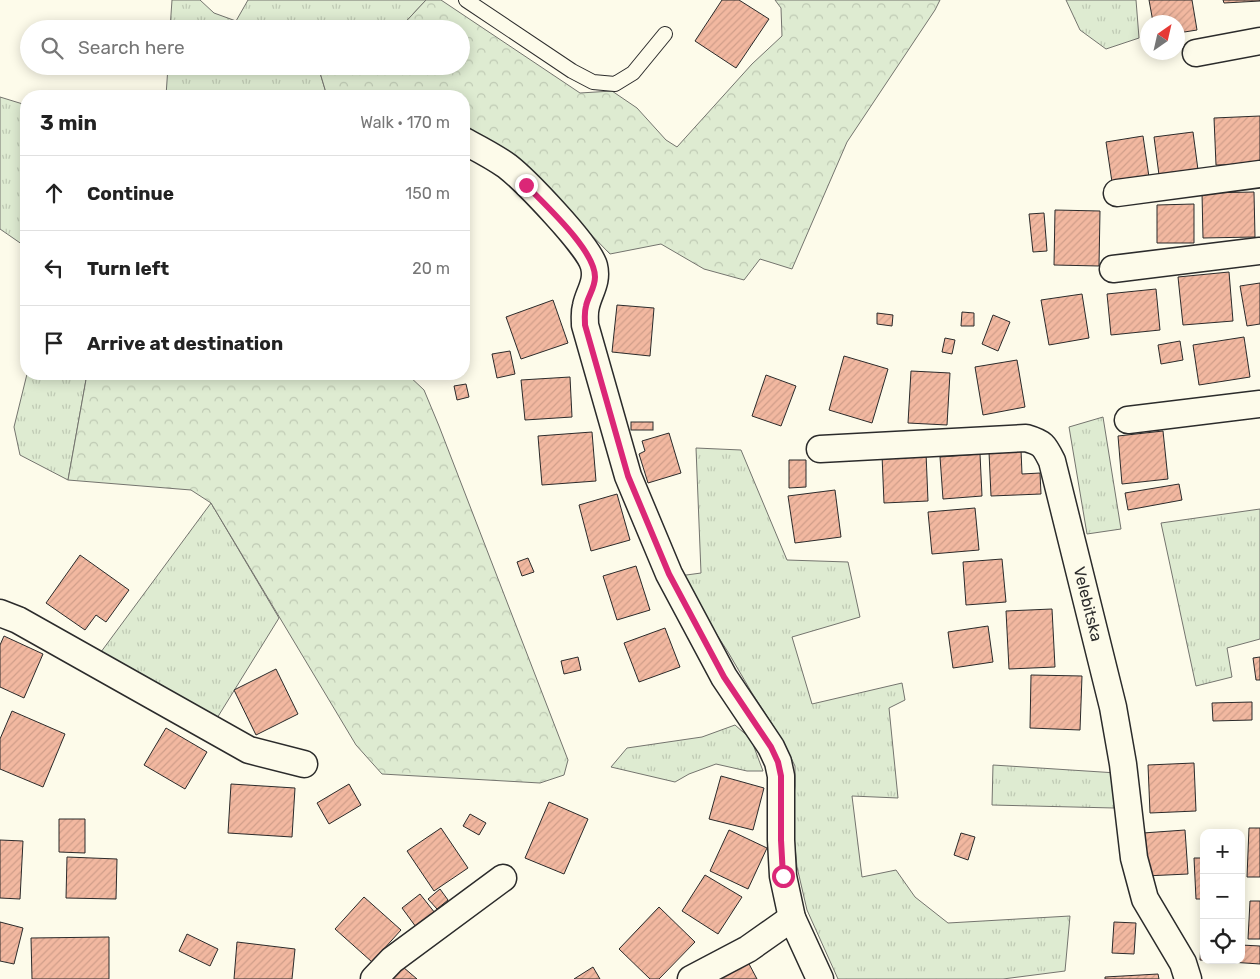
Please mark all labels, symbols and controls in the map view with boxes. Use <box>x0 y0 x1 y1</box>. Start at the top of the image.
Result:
north arrow <box>1140 15 1185 60</box>
search box <box>20 20 470 75</box>
icon: search <box>38 34 66 62</box>
text: Search here <box>78 36 185 59</box>
text: 3 min <box>40 110 97 135</box>
text: Walk · 170 m <box>360 113 450 132</box>
route end <box>515 174 538 197</box>
icon: ahead <box>40 179 68 207</box>
text: Continue <box>87 182 174 205</box>
text: 150 m <box>405 184 450 203</box>
icon: left <box>40 254 68 282</box>
text: Turn left <box>87 257 169 280</box>
text: 20 m <box>412 259 450 278</box>
icon: arrive <box>40 329 68 357</box>
text: Arrive at destination <box>87 332 283 355</box>
street label: Velebitska <box>1070 565 1106 643</box>
map controls <box>1200 829 1245 964</box>
button: + <box>1200 829 1245 874</box>
route start <box>772 865 795 888</box>
button: − <box>1200 874 1245 919</box>
button: locate <box>1200 919 1245 964</box>

